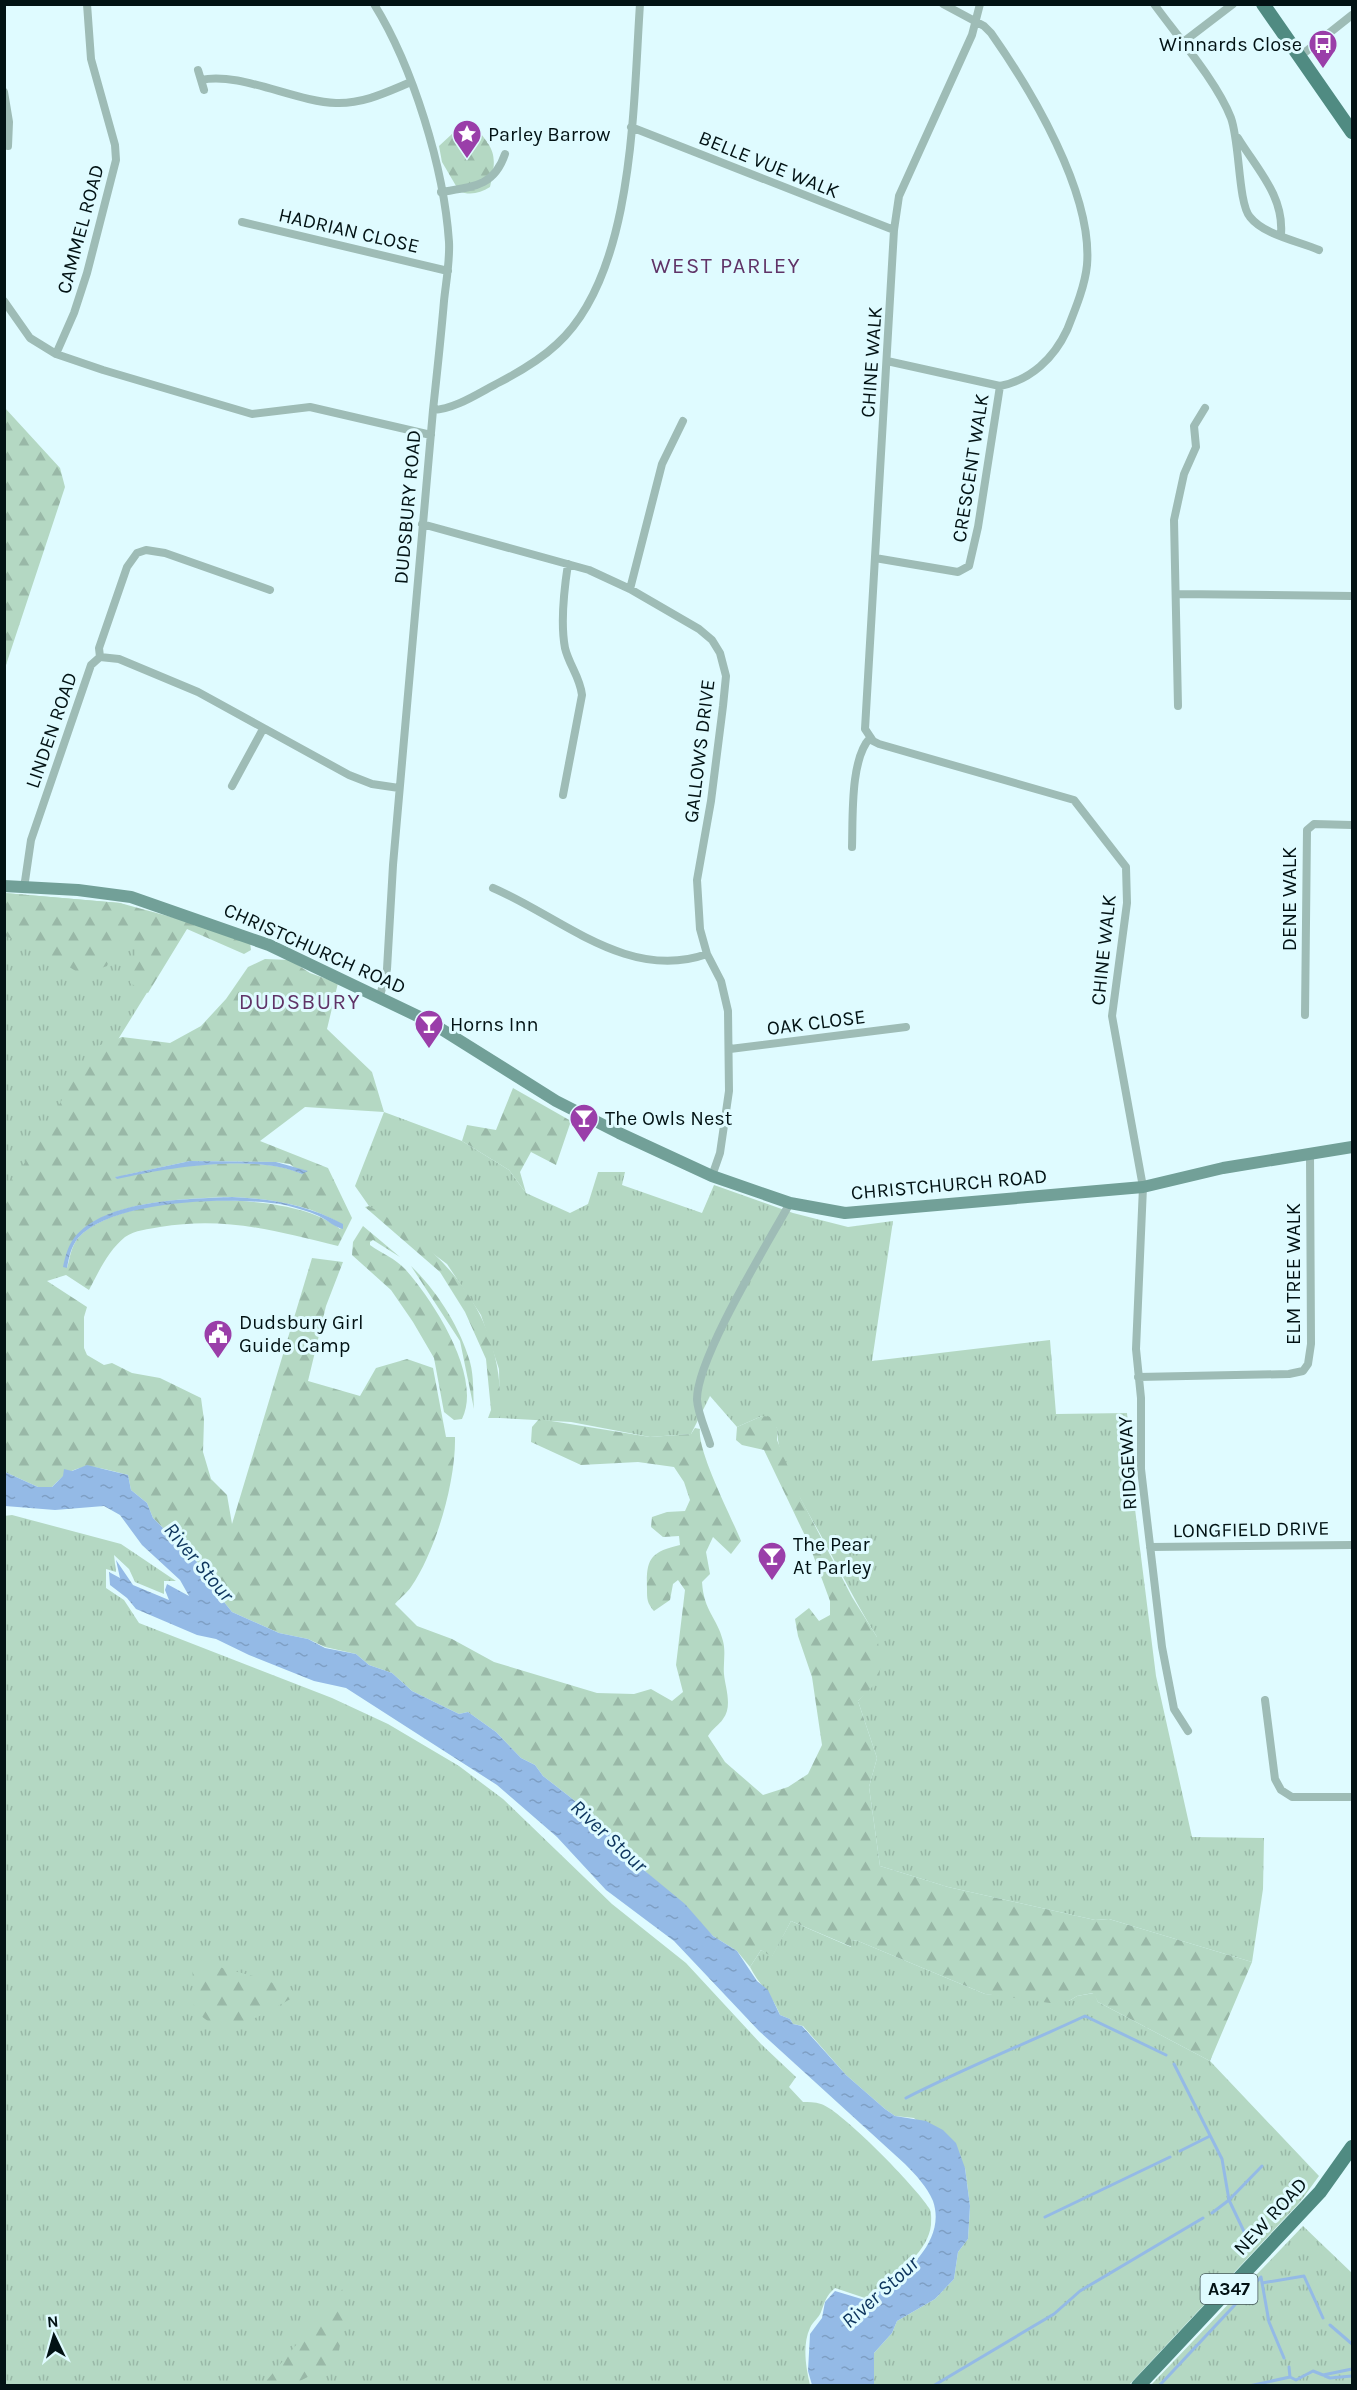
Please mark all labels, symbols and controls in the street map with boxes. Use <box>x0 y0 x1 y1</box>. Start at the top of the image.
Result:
bus stop icon: Winnards Close <box>1307 28 1339 70</box>
place label: Winnards Close <box>1159 33 1302 56</box>
place icon: Parley Barrow <box>451 118 483 160</box>
place label: Parley Barrow <box>488 123 611 146</box>
street label: BELLE VUE WALK <box>695 126 842 203</box>
street label: CAMMEL ROAD <box>52 162 109 296</box>
street label: HADRIAN CLOSE <box>276 203 421 258</box>
district label: WEST PARLEY <box>651 253 801 279</box>
street label: CHINE WALK <box>856 306 887 418</box>
street label: CRESCENT WALK <box>947 392 994 544</box>
street label: DUDSBURY ROAD <box>389 429 426 585</box>
street label: LINDEN ROAD <box>21 669 82 791</box>
street label: GALLOWS DRIVE <box>679 678 720 824</box>
street label: DENE WALK <box>1278 847 1301 951</box>
street label: CHINE WALK <box>1086 894 1121 1007</box>
street label: CHRISTCHURCH ROAD <box>220 898 409 999</box>
district label: DUDSBURY <box>239 989 361 1015</box>
street label: OAK CLOSE <box>765 1005 867 1040</box>
bar icon: Horns Inn <box>413 1008 445 1050</box>
place label: Horns Inn <box>450 1013 539 1036</box>
bar icon: The Owls Nest <box>568 1102 600 1144</box>
place label: The Owls Nest <box>605 1107 733 1130</box>
street label: CHRISTCHURCH ROAD <box>850 1164 1048 1205</box>
street label: ELM TREE WALK <box>1282 1203 1305 1345</box>
place label: Dudsbury Girl Guide Camp <box>239 1311 364 1357</box>
public building icon: Dudsbury Girl Guide Camp <box>202 1318 234 1360</box>
street label: RIDGEWAY <box>1114 1415 1141 1511</box>
street label: LONGFIELD DRIVE <box>1172 1517 1330 1542</box>
water label: River Stour <box>159 1518 239 1607</box>
place label: The Pear At Parley <box>793 1533 871 1579</box>
bar icon: The Pear At Parley <box>756 1540 788 1582</box>
water label: River Stour <box>566 1795 653 1878</box>
street label: NEW ROAD <box>1229 2173 1312 2260</box>
water label: River Stour <box>836 2251 924 2333</box>
road number: A347 <box>1200 2274 1258 2304</box>
north arrow <box>24 2306 84 2366</box>
text: N <box>46 2312 59 2332</box>

